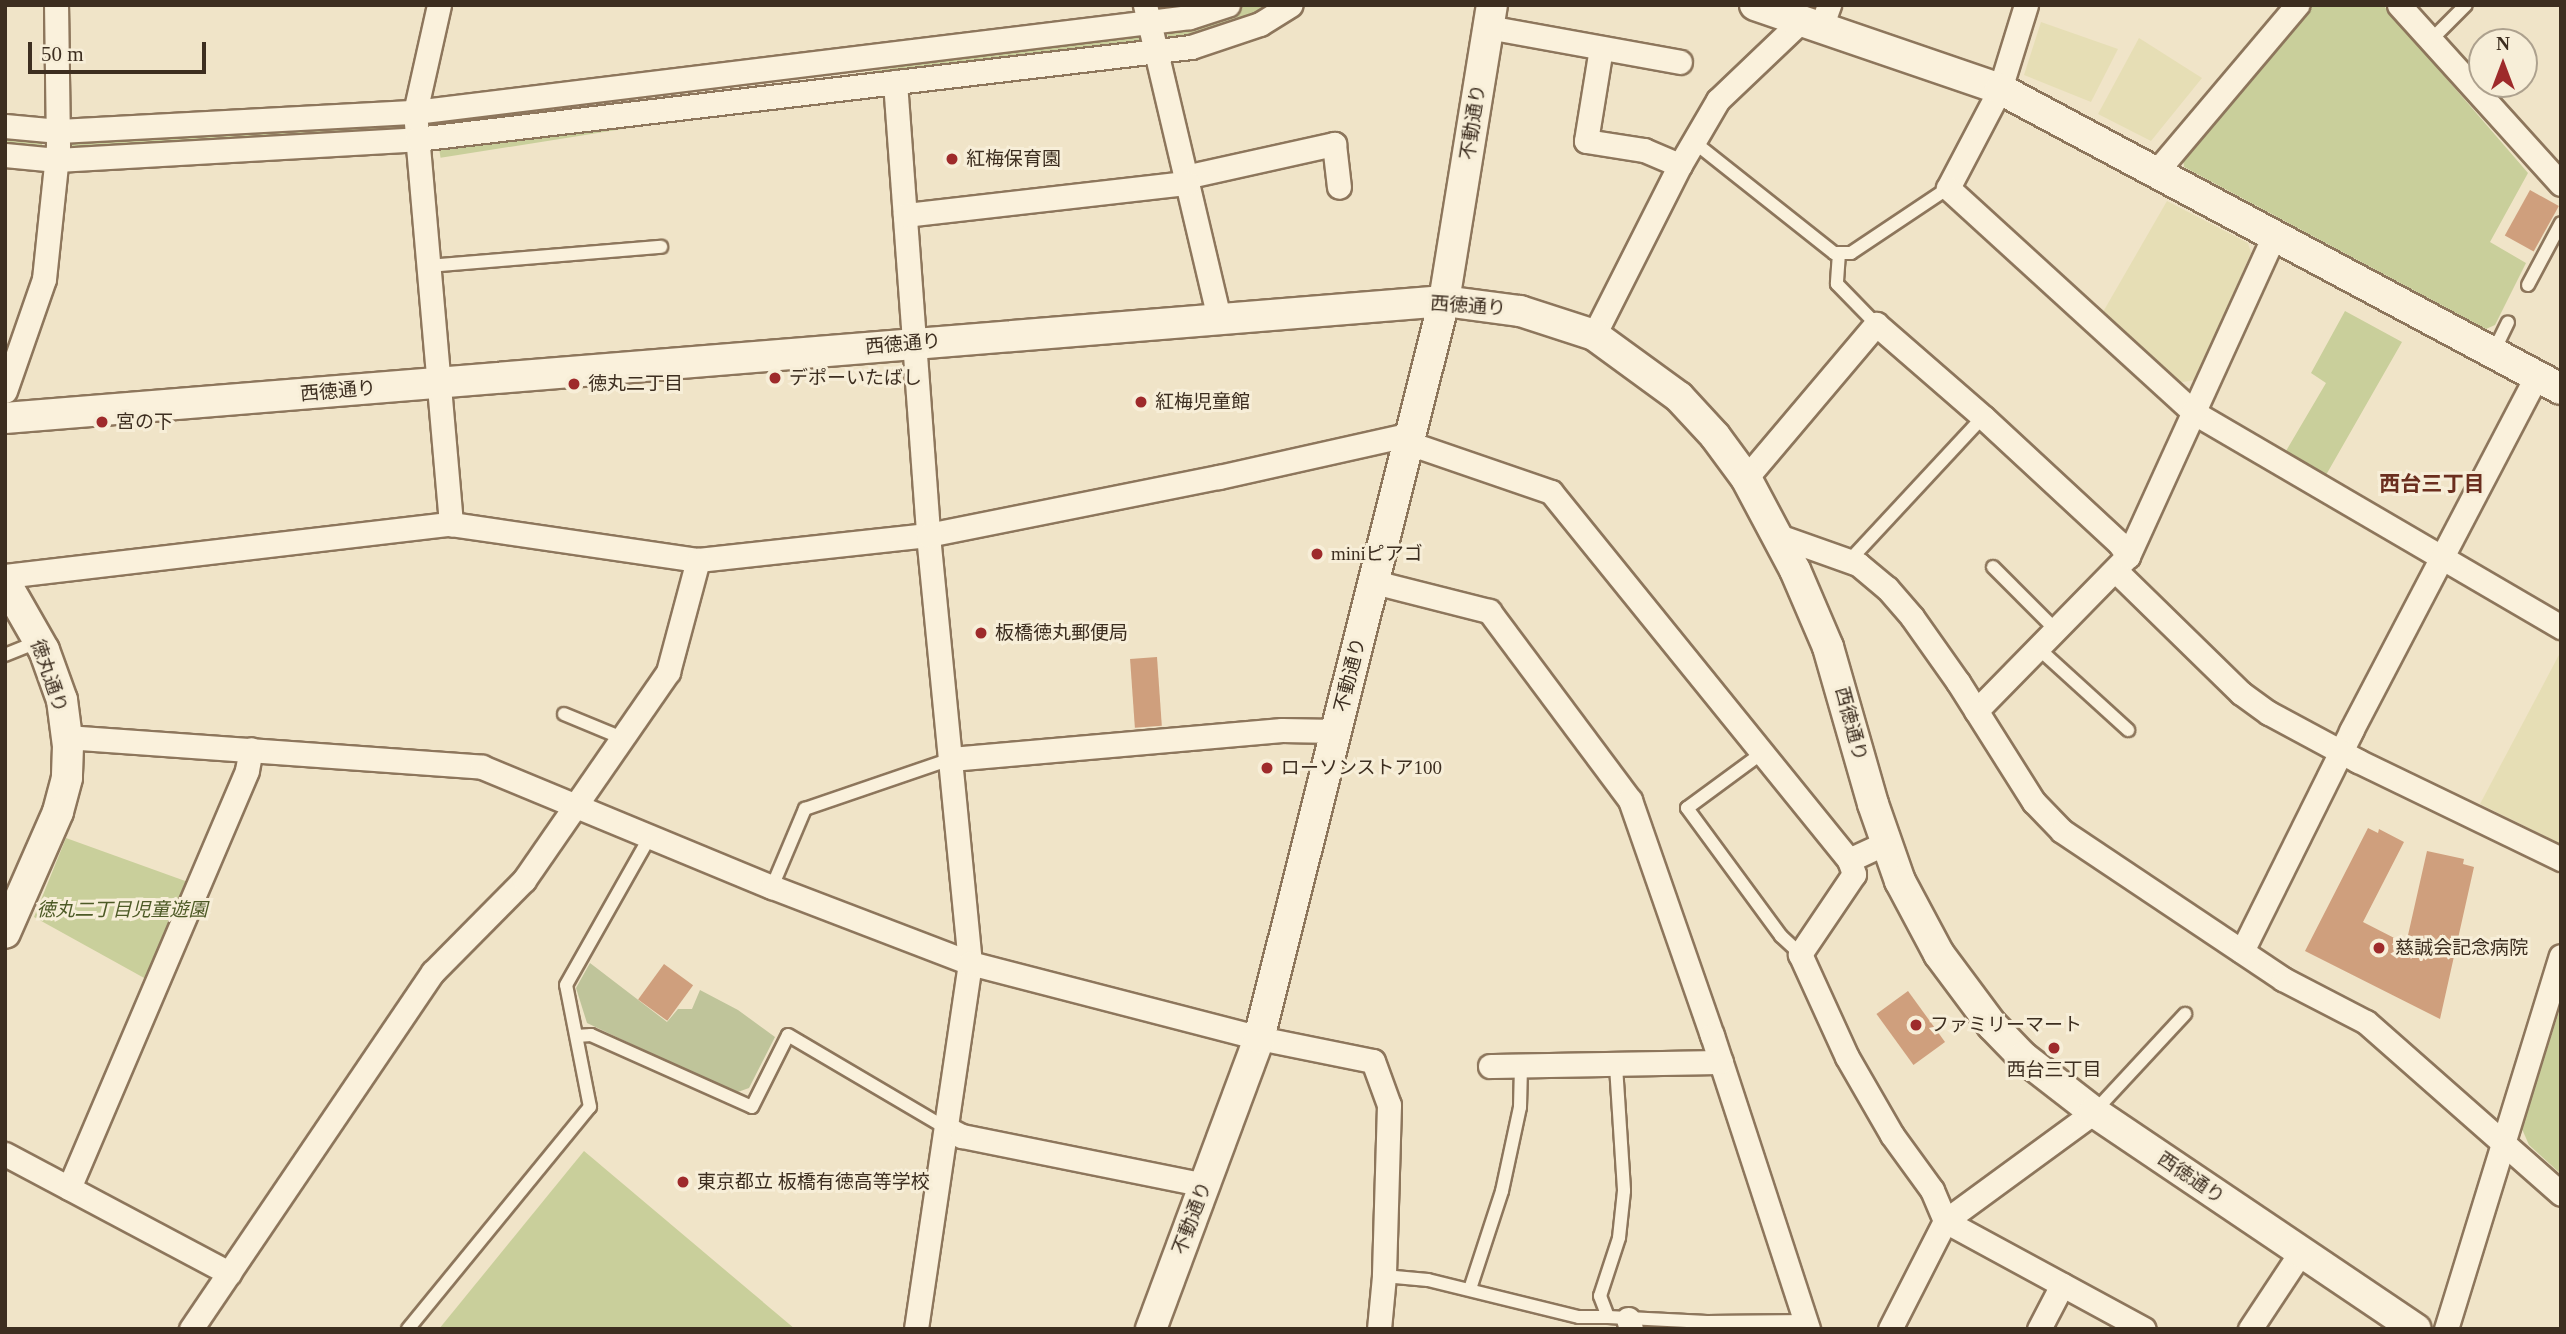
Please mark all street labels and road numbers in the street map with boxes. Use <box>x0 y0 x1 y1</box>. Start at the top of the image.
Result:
street label: 不動通り <box>1456 83 1490 161</box>
street label: 西徳通り <box>1429 292 1507 320</box>
street label: 西徳通り <box>864 329 942 359</box>
street label: 西徳通り <box>299 376 377 406</box>
street label: 不動通り <box>1330 635 1370 715</box>
street label: 徳丸通り <box>26 636 72 716</box>
street label: 西徳通り <box>1830 684 1872 764</box>
street label: 西徳通り <box>2153 1147 2229 1209</box>
street label: 不動通り <box>1168 1178 1216 1258</box>

